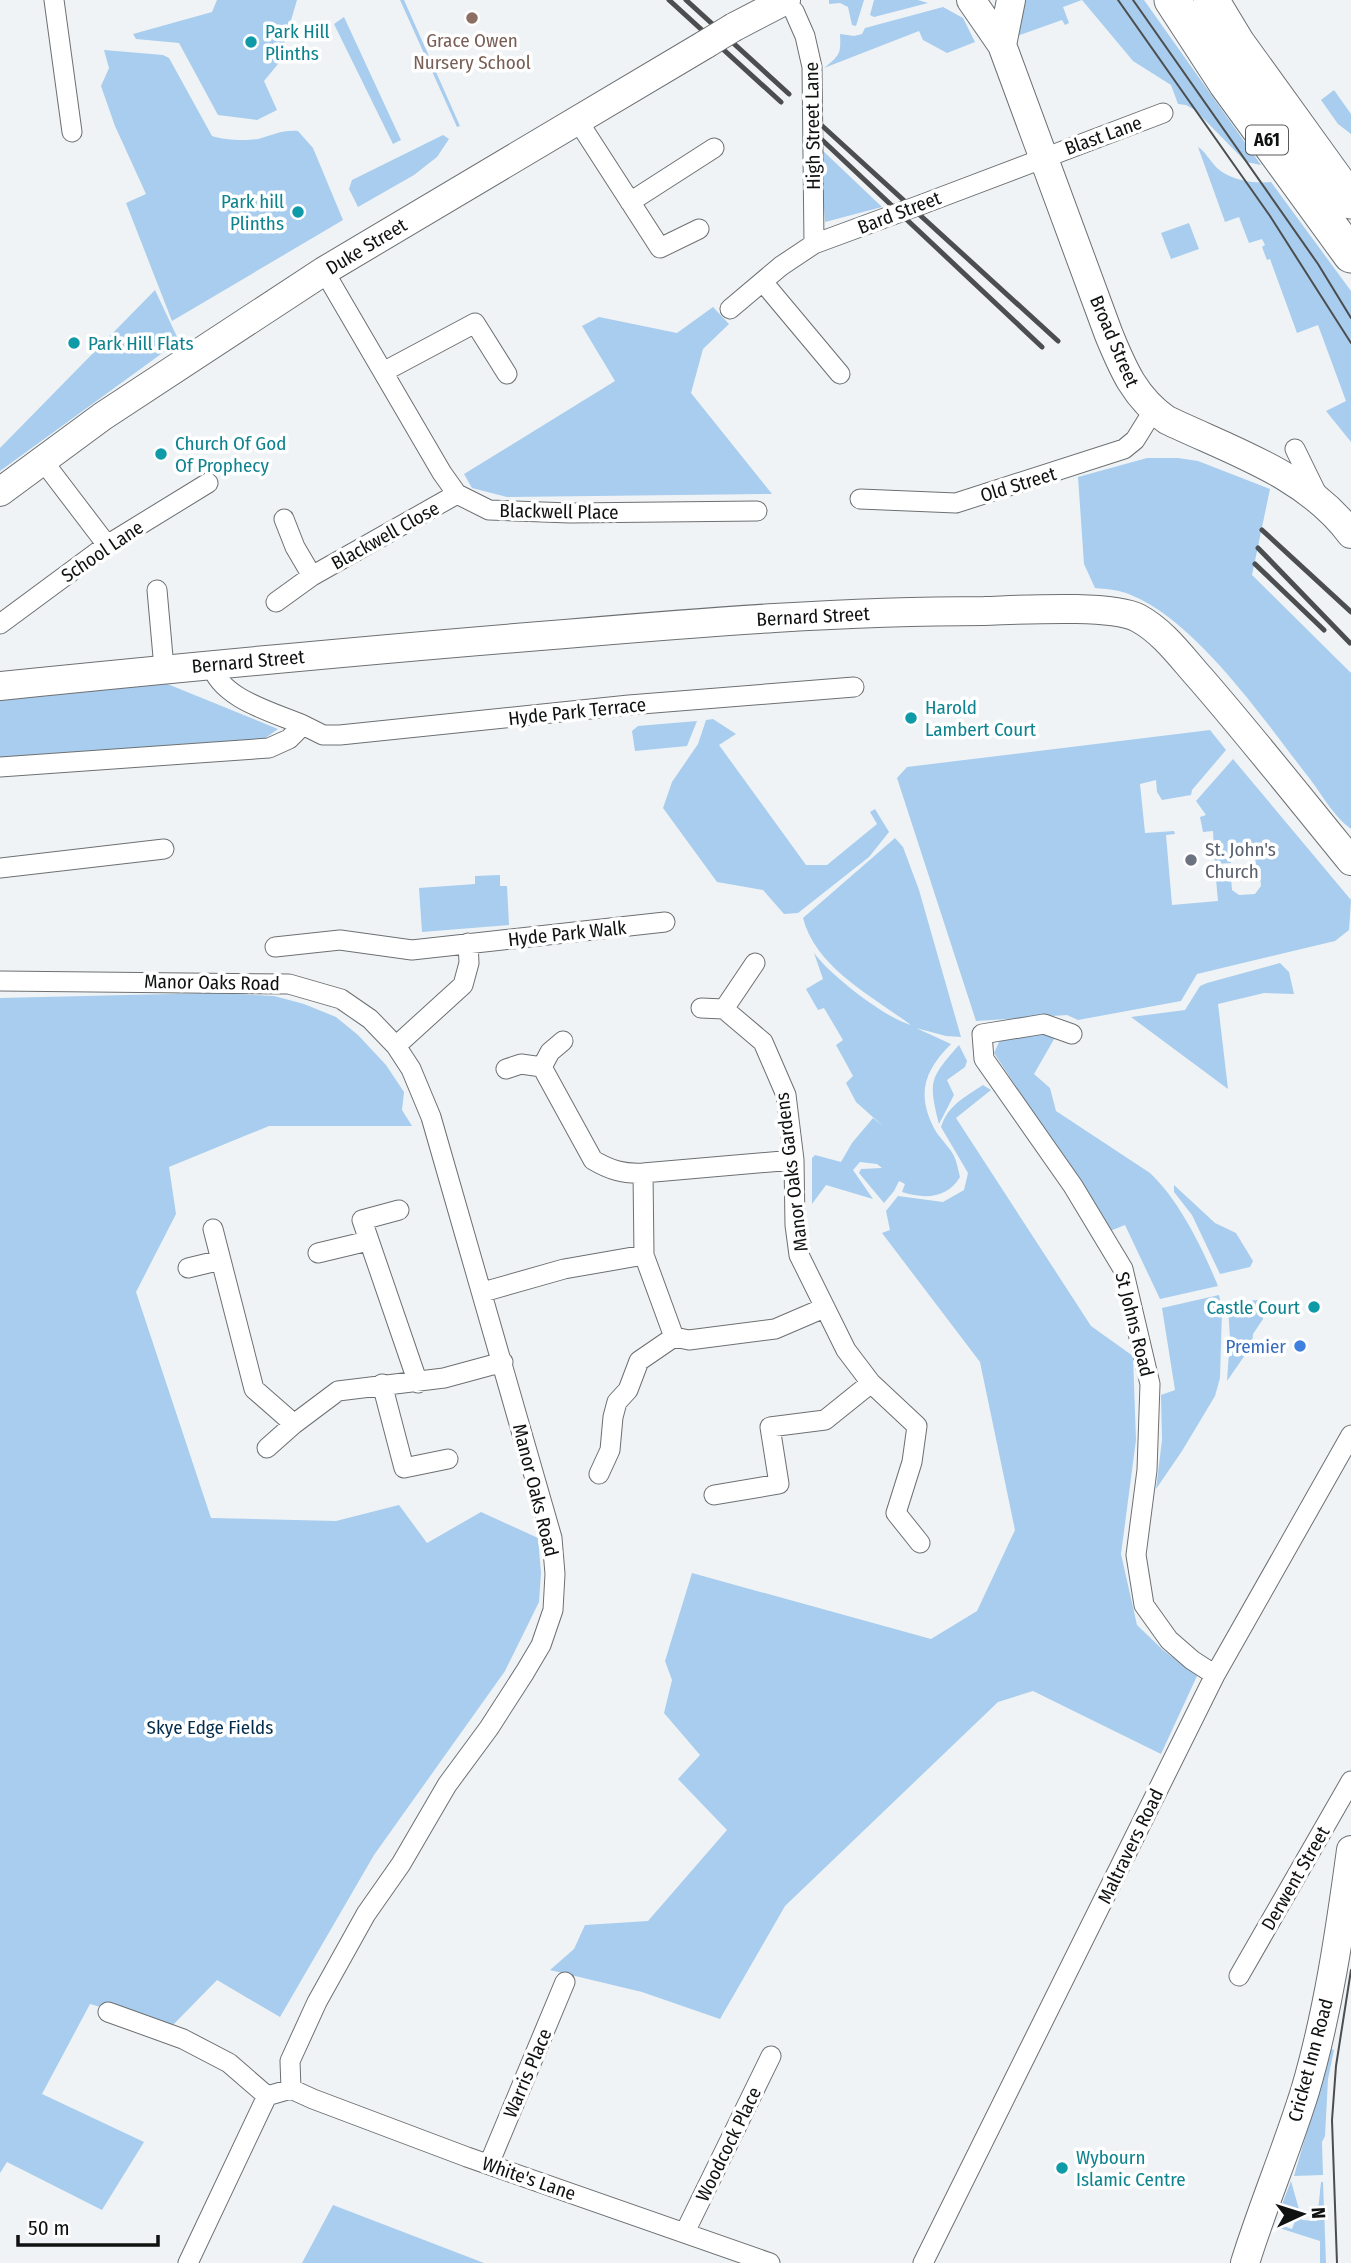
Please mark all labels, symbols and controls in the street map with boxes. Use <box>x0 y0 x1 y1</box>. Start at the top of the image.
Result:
marker: Grace Owen Nursery School <box>464 10 480 26</box>
place label: Park Hill Plinths <box>265 20 330 65</box>
place label: Grace Owen Nursery School <box>413 29 531 74</box>
marker: Park Hill Plinths <box>243 34 259 50</box>
street label: High Street Lane <box>800 62 825 190</box>
street label: Blast Lane <box>1062 111 1145 160</box>
road number: A61 <box>1246 125 1288 154</box>
street label: Bard Street <box>854 186 945 239</box>
place label: Park hill Plinths <box>221 190 284 235</box>
marker: Park hill Plinths <box>290 204 306 220</box>
street label: Duke Street <box>322 213 412 280</box>
street label: Broad Street <box>1085 292 1144 391</box>
place label: Park Hill Flats <box>88 332 194 355</box>
marker: Park Hill Flats <box>66 335 82 351</box>
place label: Church Of God Of Prophecy <box>175 432 286 477</box>
marker: Church Of God Of Prophecy <box>153 446 169 462</box>
street label: Old Street <box>977 462 1060 507</box>
street label: Blackwell Close <box>327 496 443 575</box>
street label: Blackwell Place <box>499 499 619 524</box>
street label: School Lane <box>57 516 148 587</box>
street label: Bernard Street <box>756 602 871 631</box>
street label: Bernard Street <box>191 645 306 678</box>
street label: Hyde Park Terrace <box>507 693 647 730</box>
place label: Harold Lambert Court <box>925 696 1037 741</box>
marker: Harold Lambert Court <box>903 710 919 726</box>
place label: St. John's Church <box>1205 838 1276 883</box>
marker: St. John's Church <box>1183 852 1199 868</box>
street label: Hyde Park Walk <box>507 916 627 951</box>
street label: Manor Oaks Road <box>144 970 280 995</box>
street label: Manor Oaks Gardens <box>770 1091 813 1253</box>
street label: St Johns Road <box>1110 1269 1159 1379</box>
place label: Castle Court <box>1206 1296 1301 1319</box>
marker: Castle Court <box>1306 1299 1322 1315</box>
place label: Premier <box>1226 1335 1286 1358</box>
marker: Premier <box>1292 1338 1308 1354</box>
street label: Manor Oaks Road <box>508 1422 563 1559</box>
park label: Skye Edge Fields <box>147 1716 273 1739</box>
street label: Maltravers Road <box>1093 1785 1168 1907</box>
street label: Derwent Street <box>1256 1821 1335 1934</box>
street label: Cricket Inn Road <box>1283 1996 1338 2124</box>
street label: Warris Place <box>498 2025 557 2121</box>
street label: Woodcock Place <box>691 2083 766 2205</box>
place label: Wybourn Islamic Centre <box>1076 2146 1186 2191</box>
street label: White's Lane <box>479 2152 579 2205</box>
marker: Wybourn Islamic Centre <box>1054 2160 1070 2176</box>
north arrow <box>1267 2179 1337 2249</box>
scale bar <box>18 2204 158 2248</box>
text: N <box>1307 2206 1330 2219</box>
text: 50 m <box>28 2215 70 2241</box>

